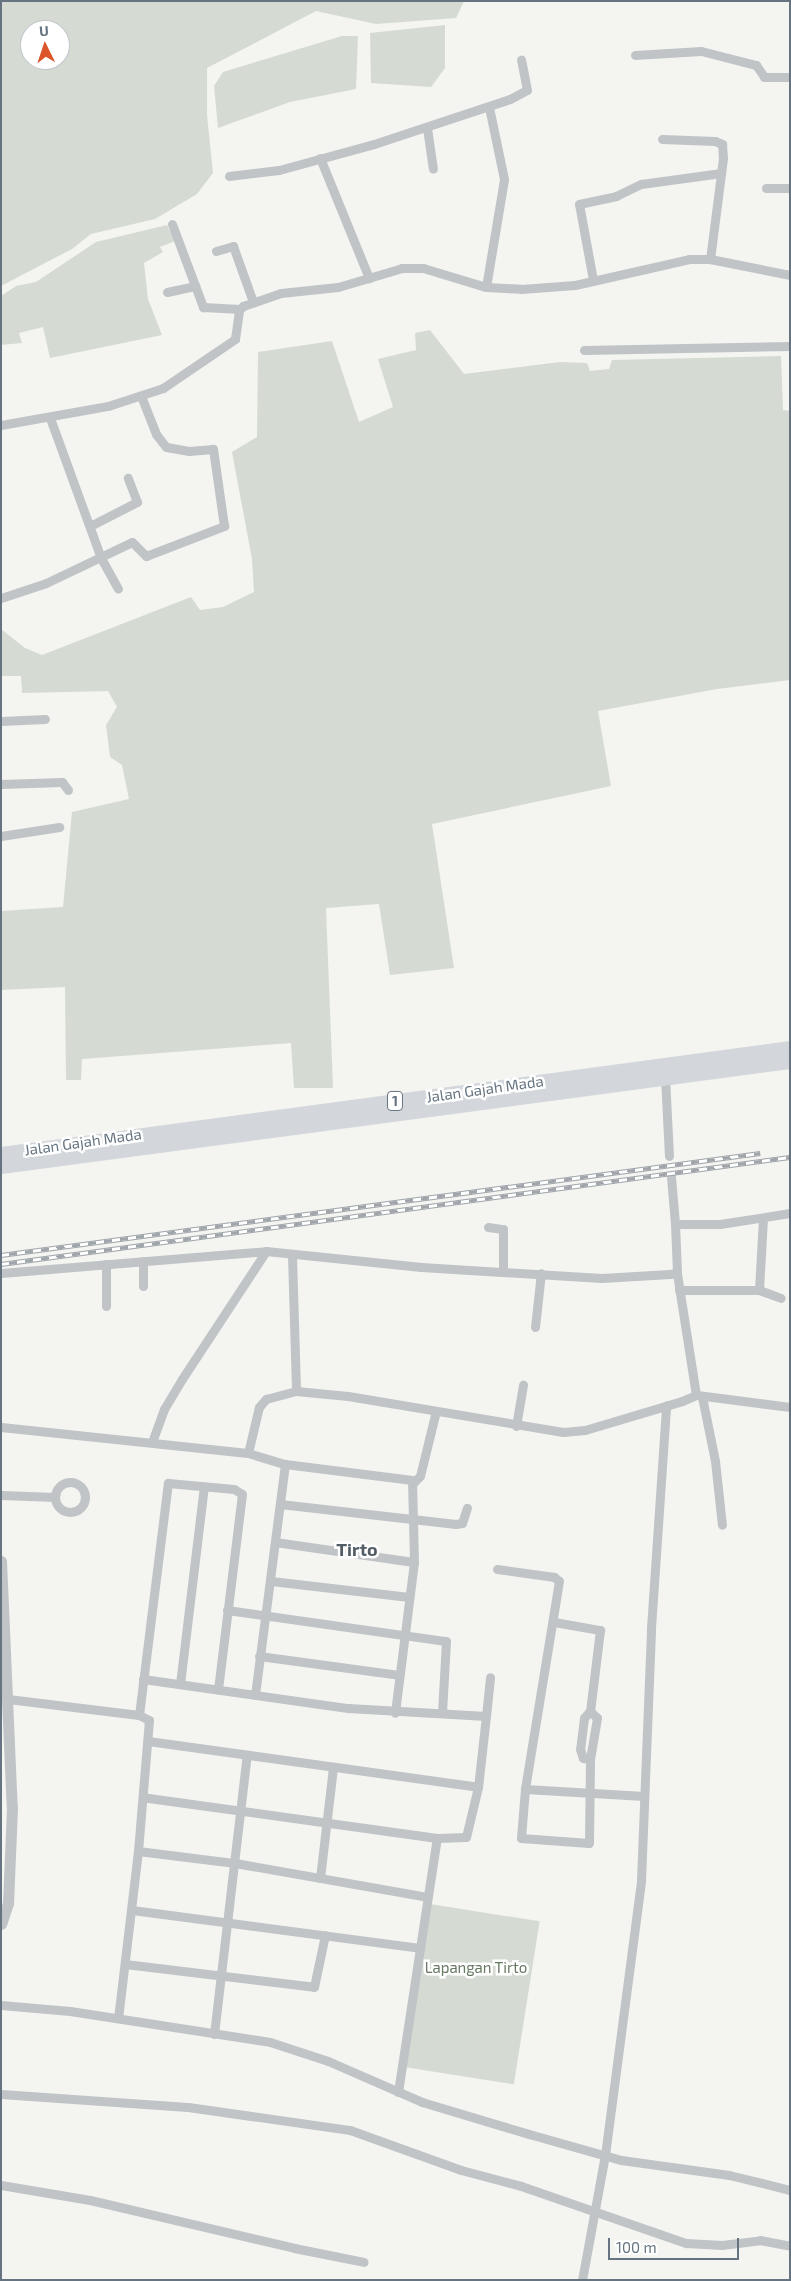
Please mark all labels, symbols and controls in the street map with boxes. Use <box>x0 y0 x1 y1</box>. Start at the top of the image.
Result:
north arrow <box>20 20 70 70</box>
text: U <box>39 22 49 39</box>
street label: Jalan Gajah Mada <box>425 1072 545 1106</box>
road number: 1 <box>386 1090 404 1112</box>
street label: Jalan Gajah Mada <box>23 1125 143 1159</box>
district label: Tirto <box>336 1538 378 1560</box>
park label: Lapangan Tirto <box>425 1959 527 1977</box>
scale bar <box>611 2228 742 2260</box>
text: 100 m <box>616 2238 657 2256</box>

